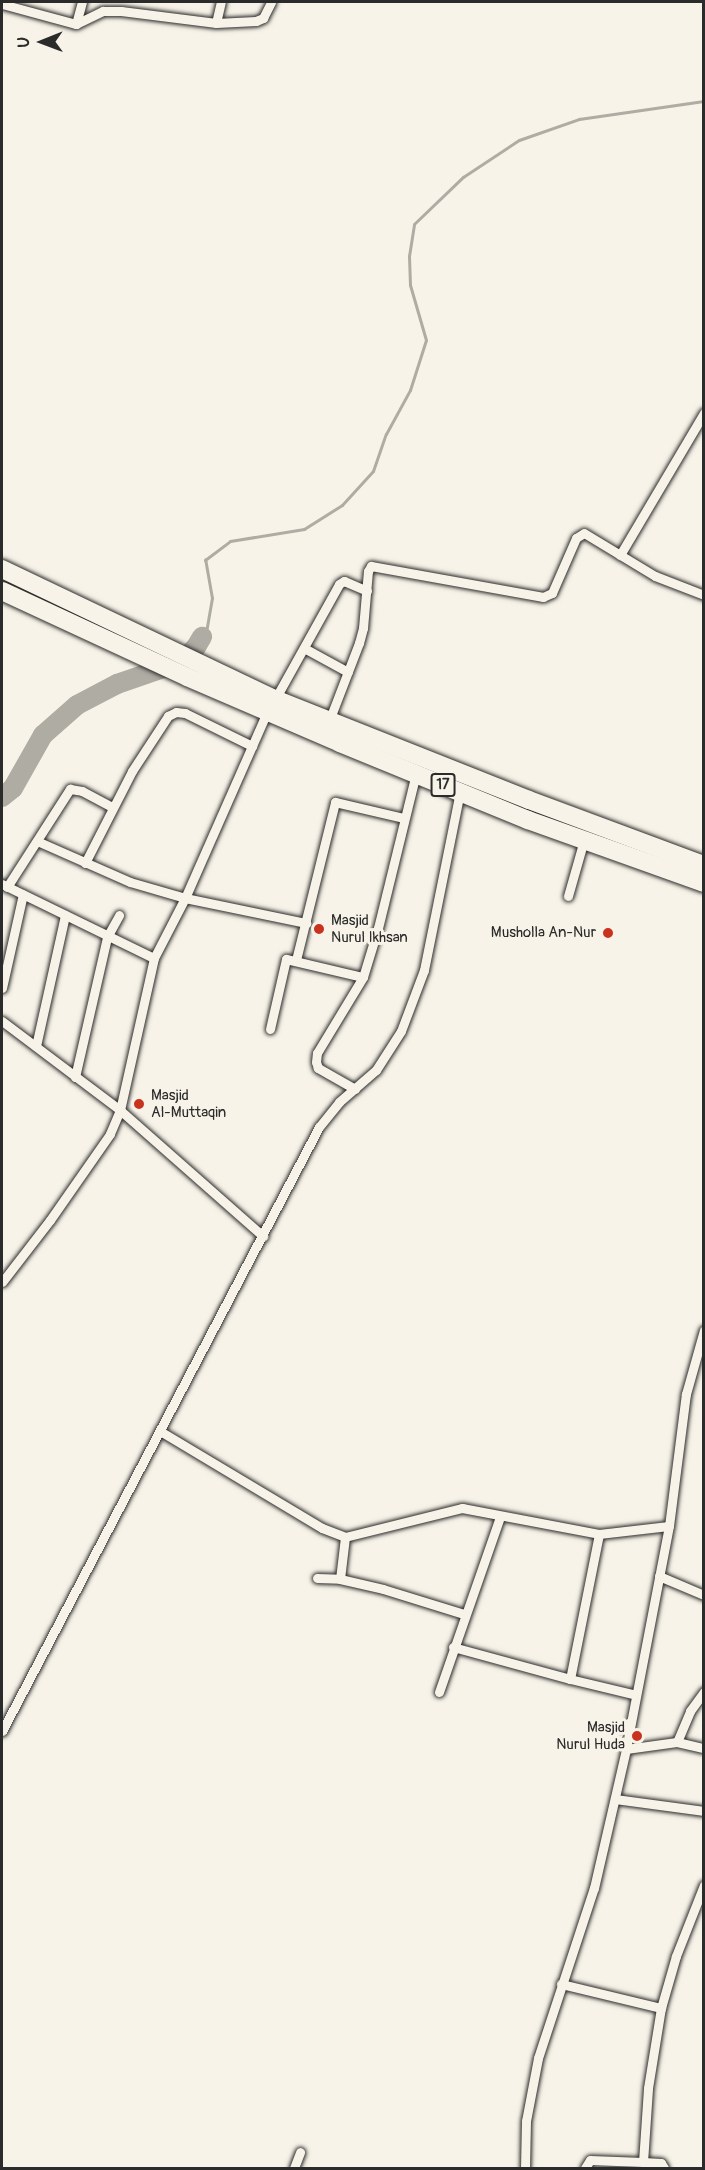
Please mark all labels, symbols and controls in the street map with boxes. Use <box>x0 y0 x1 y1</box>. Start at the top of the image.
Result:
north arrow <box>12 12 72 72</box>
text: U <box>14 37 34 48</box>
road number: 17 <box>430 774 456 796</box>
place label: Masjid Nurul Ikhsan <box>331 911 408 946</box>
marker: Masjid Nurul Ikhsan <box>312 922 326 936</box>
place label: Musholla An-Nur <box>491 924 596 942</box>
marker: Musholla An-Nur <box>601 926 615 940</box>
place label: Masjid Al-Muttaqin <box>151 1086 226 1121</box>
marker: Masjid Al-Muttaqin <box>132 1097 146 1111</box>
place label: Masjid Nurul Huda <box>556 1718 625 1753</box>
marker: Masjid Nurul Huda <box>630 1729 644 1743</box>

